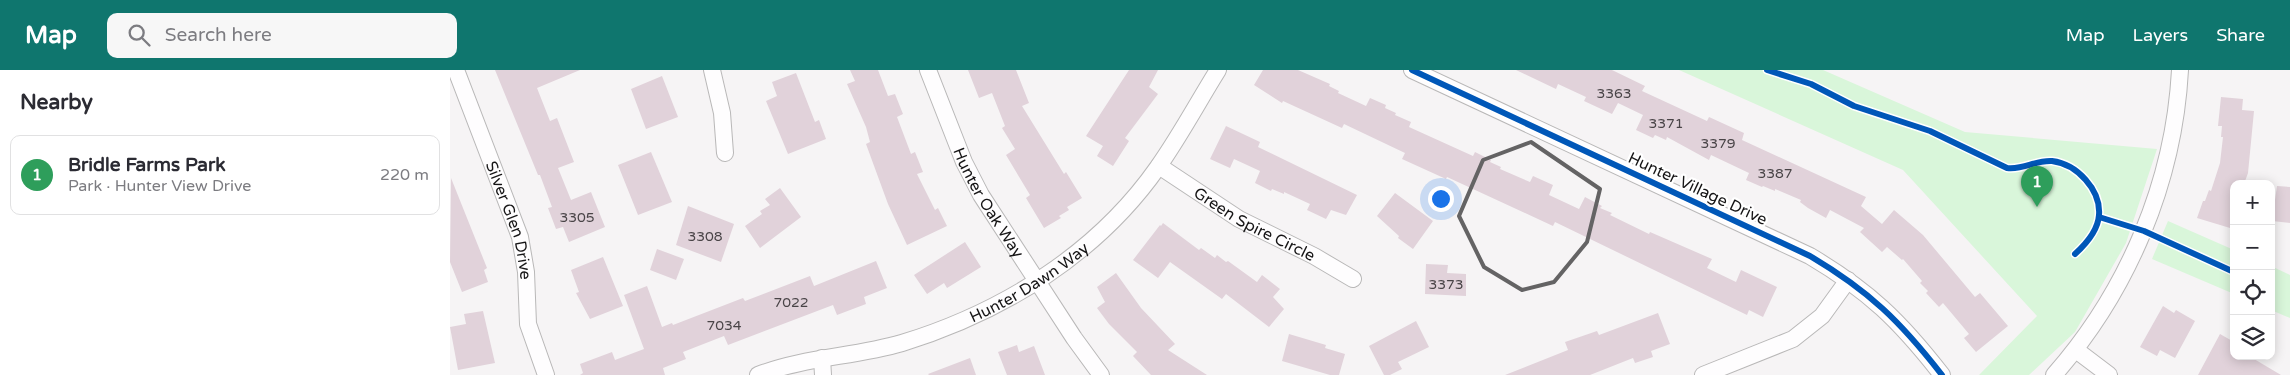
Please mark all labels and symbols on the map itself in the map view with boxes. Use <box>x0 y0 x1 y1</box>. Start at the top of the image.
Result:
house number: 3363 <box>1596 85 1632 102</box>
house number: 3371 <box>1648 115 1684 132</box>
house number: 3379 <box>1700 135 1736 152</box>
street label: Hunter Oak Way <box>948 145 1028 262</box>
street label: Hunter Village Drive <box>1625 148 1770 230</box>
street label: Silver Glen Drive <box>481 158 535 280</box>
house number: 3387 <box>1757 165 1793 182</box>
pin: 1 <box>2021 166 2053 207</box>
street label: Green Spire Circle <box>1190 183 1318 266</box>
your location <box>1428 186 1454 212</box>
house number: 3305 <box>559 209 595 226</box>
house number: 3308 <box>687 228 723 245</box>
street label: Hunter Dawn Way <box>966 238 1093 327</box>
house number: 3373 <box>1428 276 1464 293</box>
house number: 7022 <box>773 294 809 311</box>
house number: 7034 <box>706 317 742 334</box>

